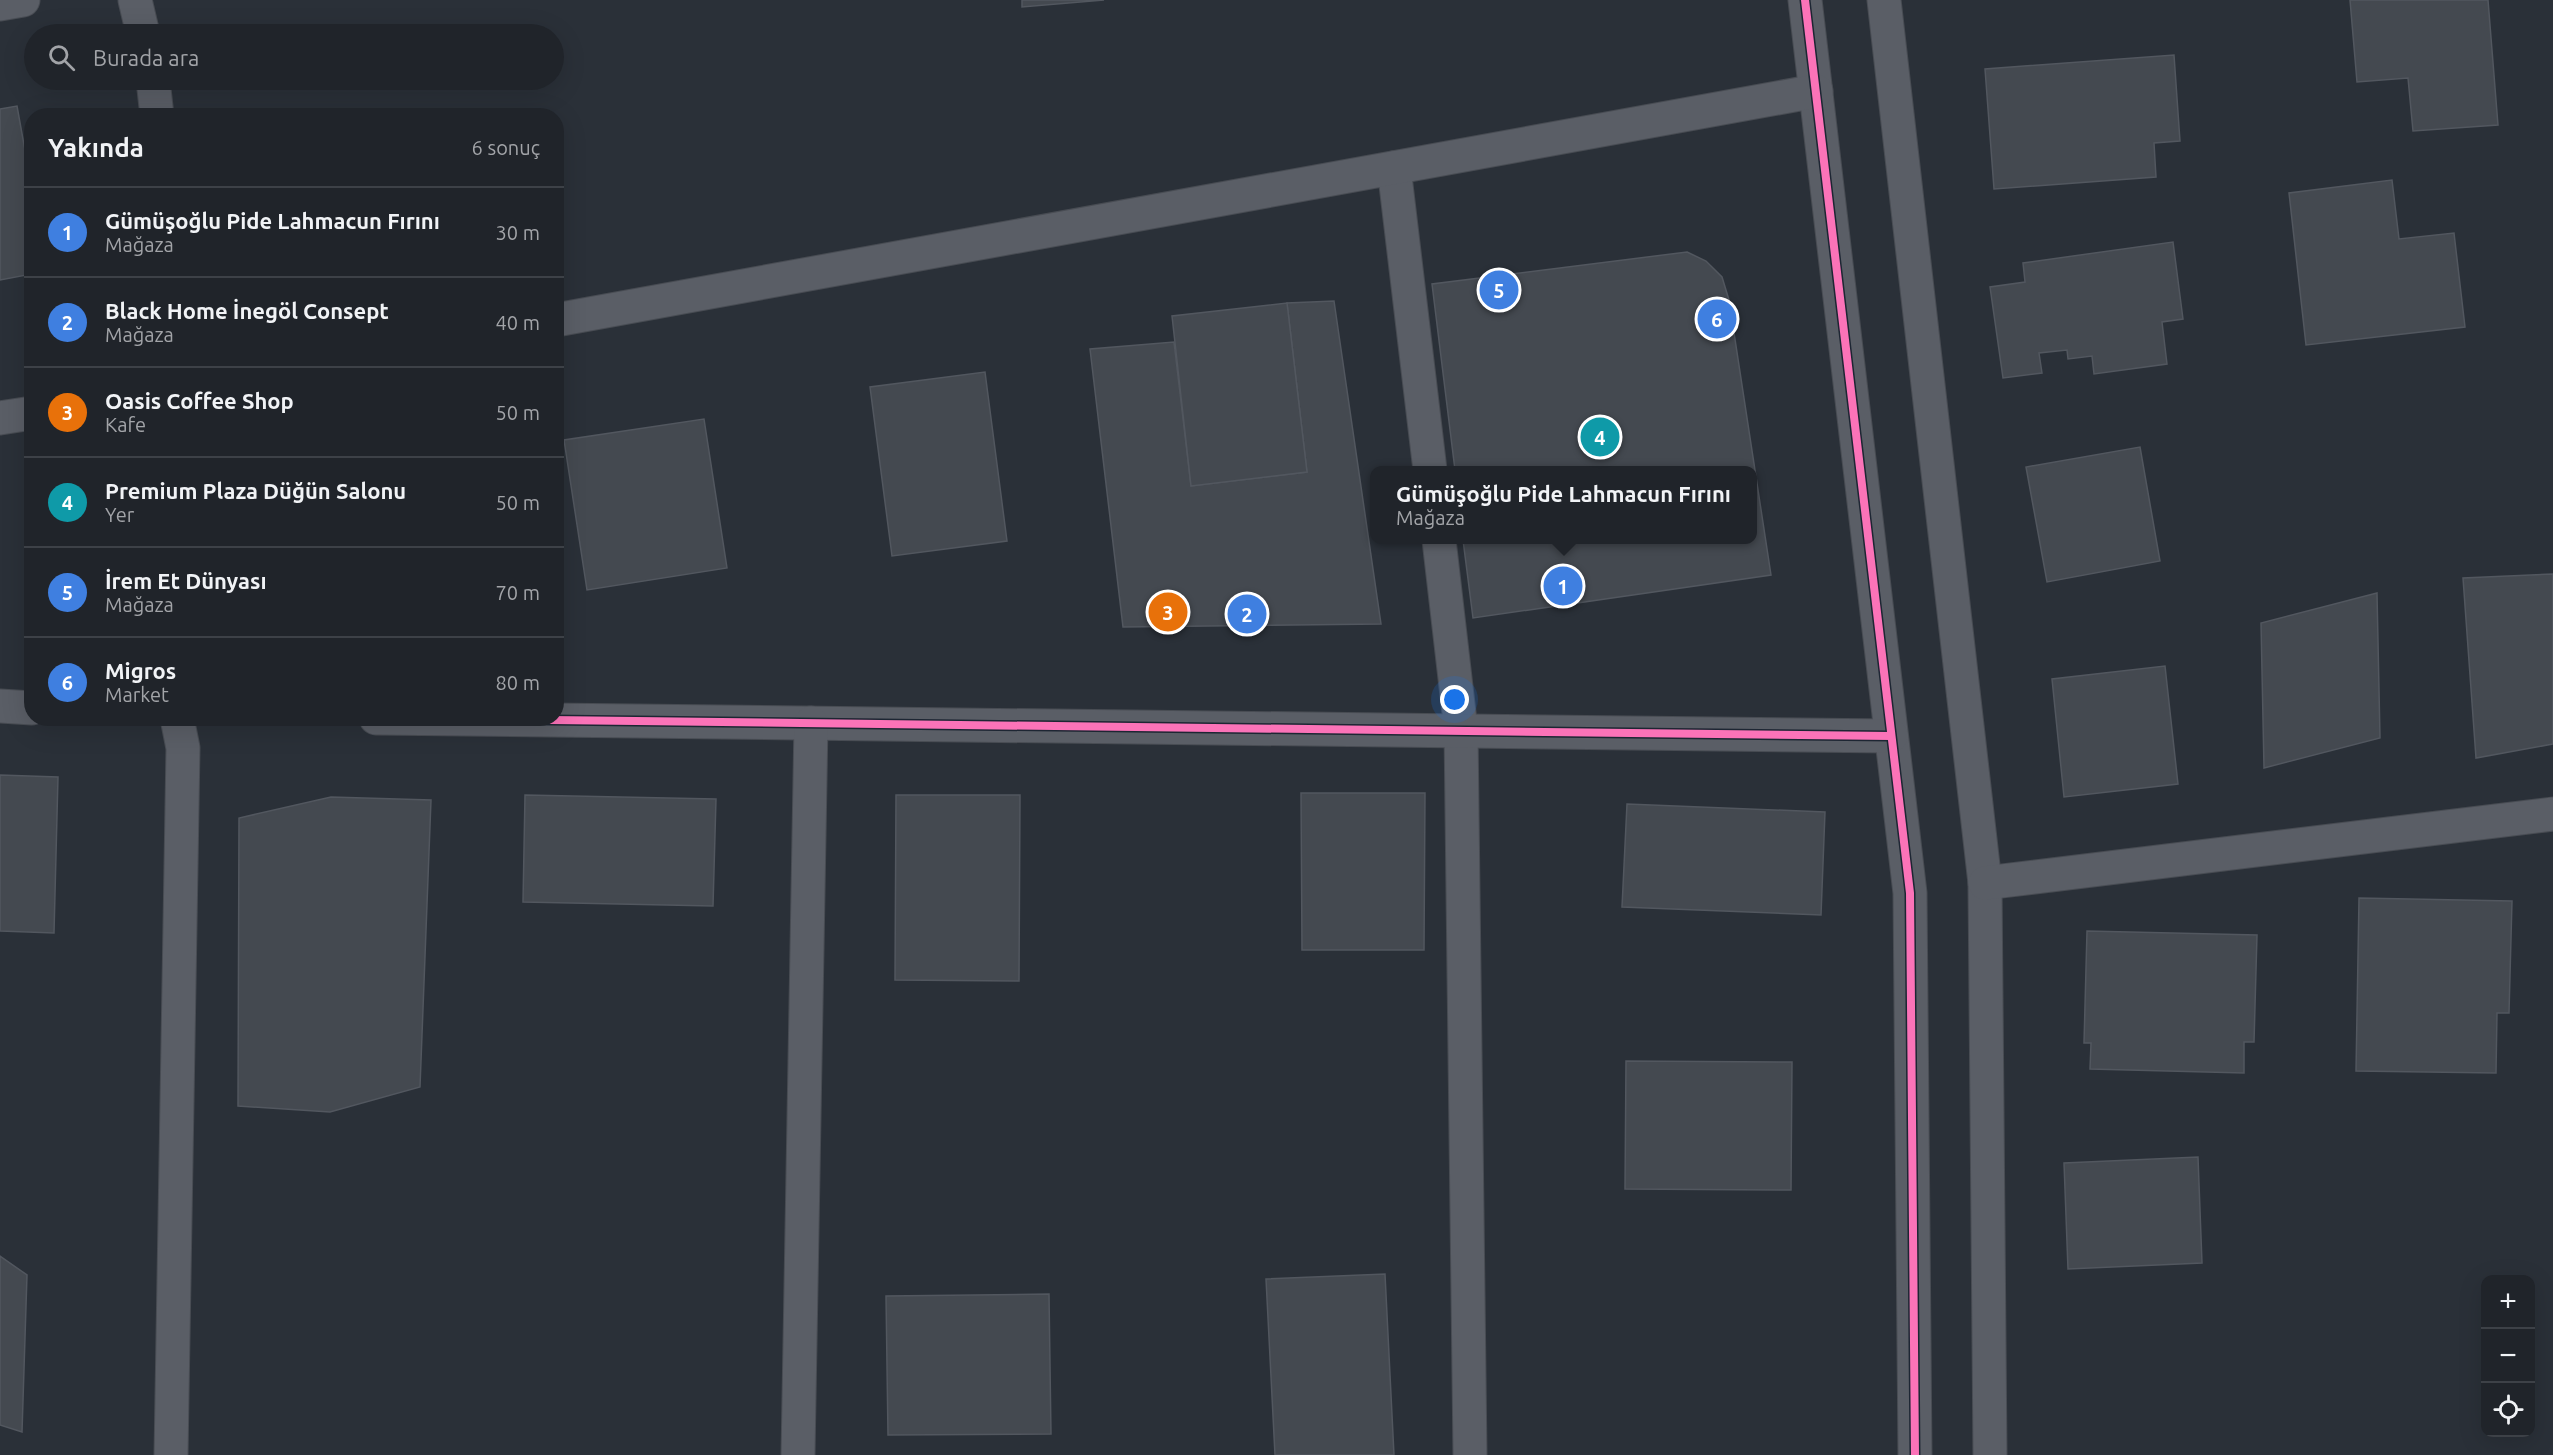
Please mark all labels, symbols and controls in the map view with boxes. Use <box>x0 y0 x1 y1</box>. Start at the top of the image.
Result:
search box <box>24 24 564 90</box>
icon: search <box>45 41 78 74</box>
text: Burada ara <box>93 45 199 70</box>
text: Yakında <box>48 133 144 162</box>
text: 6 sonuç <box>472 136 540 159</box>
text: Gümüşoğlu Pide Lahmacun Fırını <box>105 208 440 233</box>
text: 1 <box>62 221 73 244</box>
text: 30 m <box>496 221 540 244</box>
text: Mağaza <box>105 233 174 256</box>
pin: 5 <box>1480 268 1518 312</box>
pin: 6 <box>1698 296 1736 342</box>
text: Black Home İnegöl Consept <box>105 298 389 323</box>
text: 2 <box>62 311 73 334</box>
text: 40 m <box>496 311 540 334</box>
text: Mağaza <box>105 323 174 346</box>
text: Oasis Coffee Shop <box>105 388 294 413</box>
text: 3 <box>62 401 73 424</box>
text: 50 m <box>496 401 540 424</box>
text: Kafe <box>105 413 146 436</box>
pin: 4 <box>1580 414 1620 460</box>
popup <box>1370 466 1757 544</box>
text: Premium Plaza Düğün Salonu <box>105 478 406 503</box>
text: Gümüşoğlu Pide Lahmacun Fırını <box>1396 481 1731 506</box>
text: 4 <box>62 491 73 514</box>
text: 50 m <box>496 491 540 514</box>
text: Yer <box>105 503 134 526</box>
text: Mağaza <box>1396 506 1465 529</box>
pin: 1 <box>1544 564 1582 608</box>
text: İrem Et Dünyası <box>105 568 267 593</box>
text: 5 <box>62 581 73 604</box>
text: 70 m <box>496 581 540 604</box>
pin: 3 <box>1148 590 1188 634</box>
pin: 2 <box>1228 592 1266 636</box>
text: Mağaza <box>105 593 174 616</box>
text: Migros <box>105 658 176 683</box>
text: 6 <box>62 671 73 694</box>
text: 80 m <box>496 671 540 694</box>
text: Market <box>105 683 169 706</box>
your location <box>1440 685 1469 714</box>
map controls <box>2481 1275 2535 1437</box>
button: + <box>2481 1275 2535 1329</box>
button: − <box>2481 1329 2535 1383</box>
button: locate <box>2481 1383 2535 1437</box>

